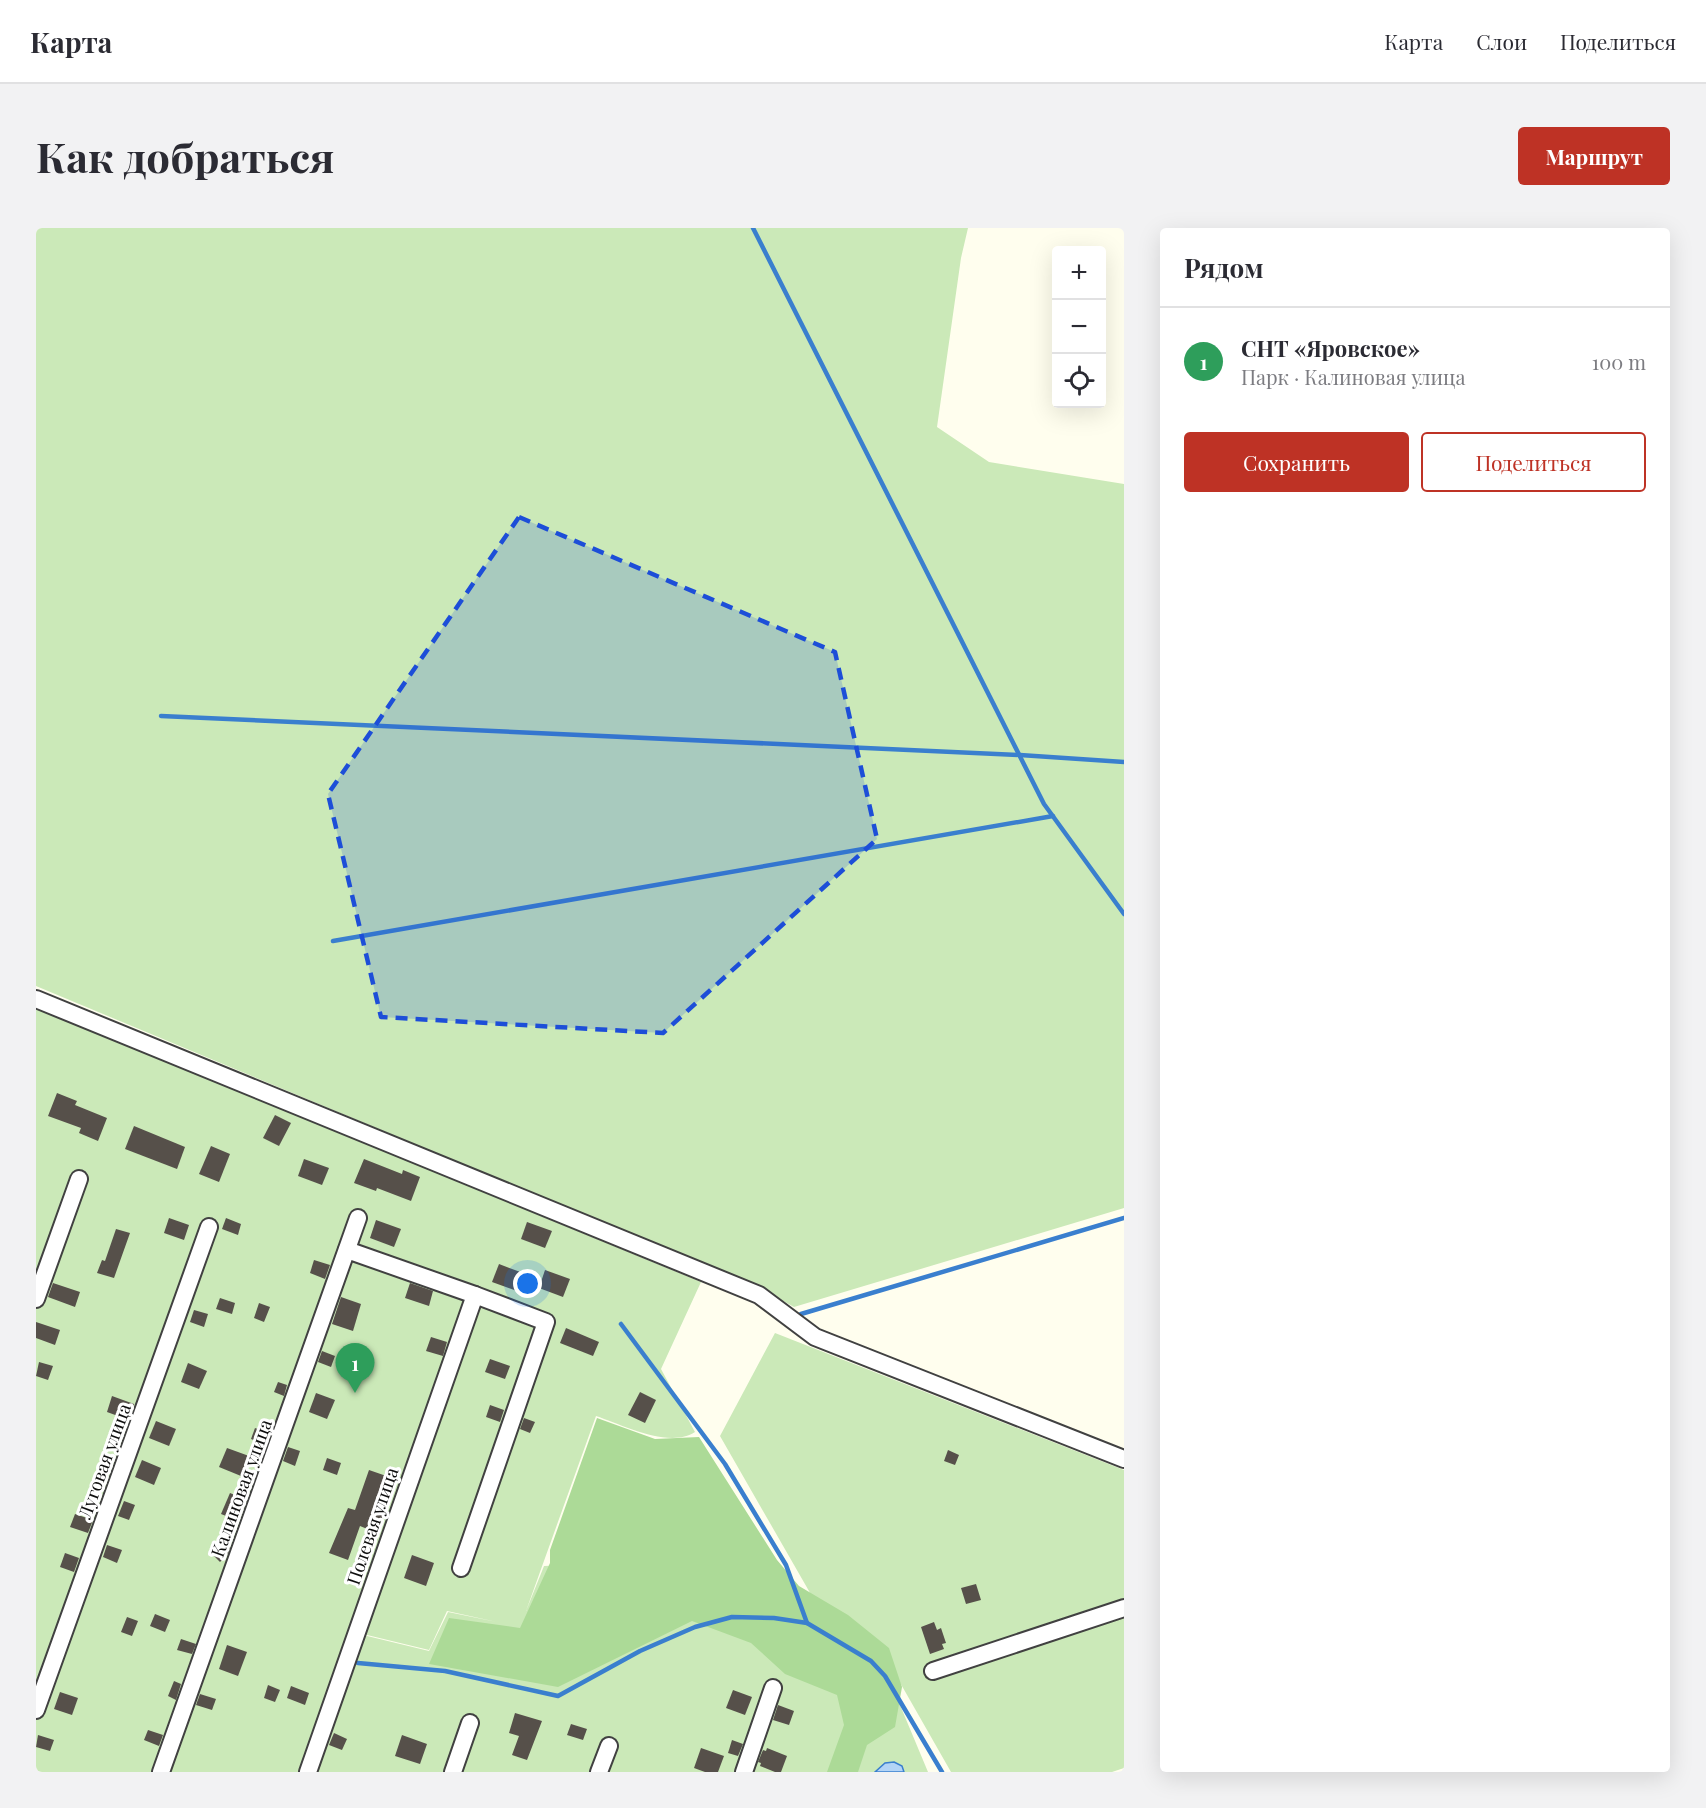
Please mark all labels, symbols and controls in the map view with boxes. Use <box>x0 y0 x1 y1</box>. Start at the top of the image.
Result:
text: Карта <box>30 23 112 60</box>
text: Карта <box>1384 27 1443 55</box>
text: Слои <box>1476 27 1527 55</box>
text: Поделиться <box>1560 27 1676 55</box>
button: Маршрут <box>1518 127 1670 185</box>
text: Как добраться <box>36 128 335 184</box>
map controls <box>1052 246 1106 408</box>
button: + <box>1052 246 1106 300</box>
text: Рядом <box>1184 250 1263 285</box>
button: − <box>1052 300 1106 354</box>
text: СНТ «Яровское» <box>1241 333 1420 363</box>
text: 1 <box>1200 348 1207 375</box>
text: 100 m <box>1592 348 1646 375</box>
button: locate <box>1052 354 1106 408</box>
text: Парк · Калиновая улица <box>1241 363 1465 390</box>
button: Сохранить <box>1184 432 1409 492</box>
button: Поделиться <box>1421 432 1646 492</box>
your location <box>513 1269 542 1298</box>
pin: 1 <box>336 1344 374 1393</box>
street label: Луговая улица <box>72 1400 136 1523</box>
street label: Калиновая улица <box>205 1416 277 1560</box>
street label: Полевая улица <box>341 1464 403 1588</box>

